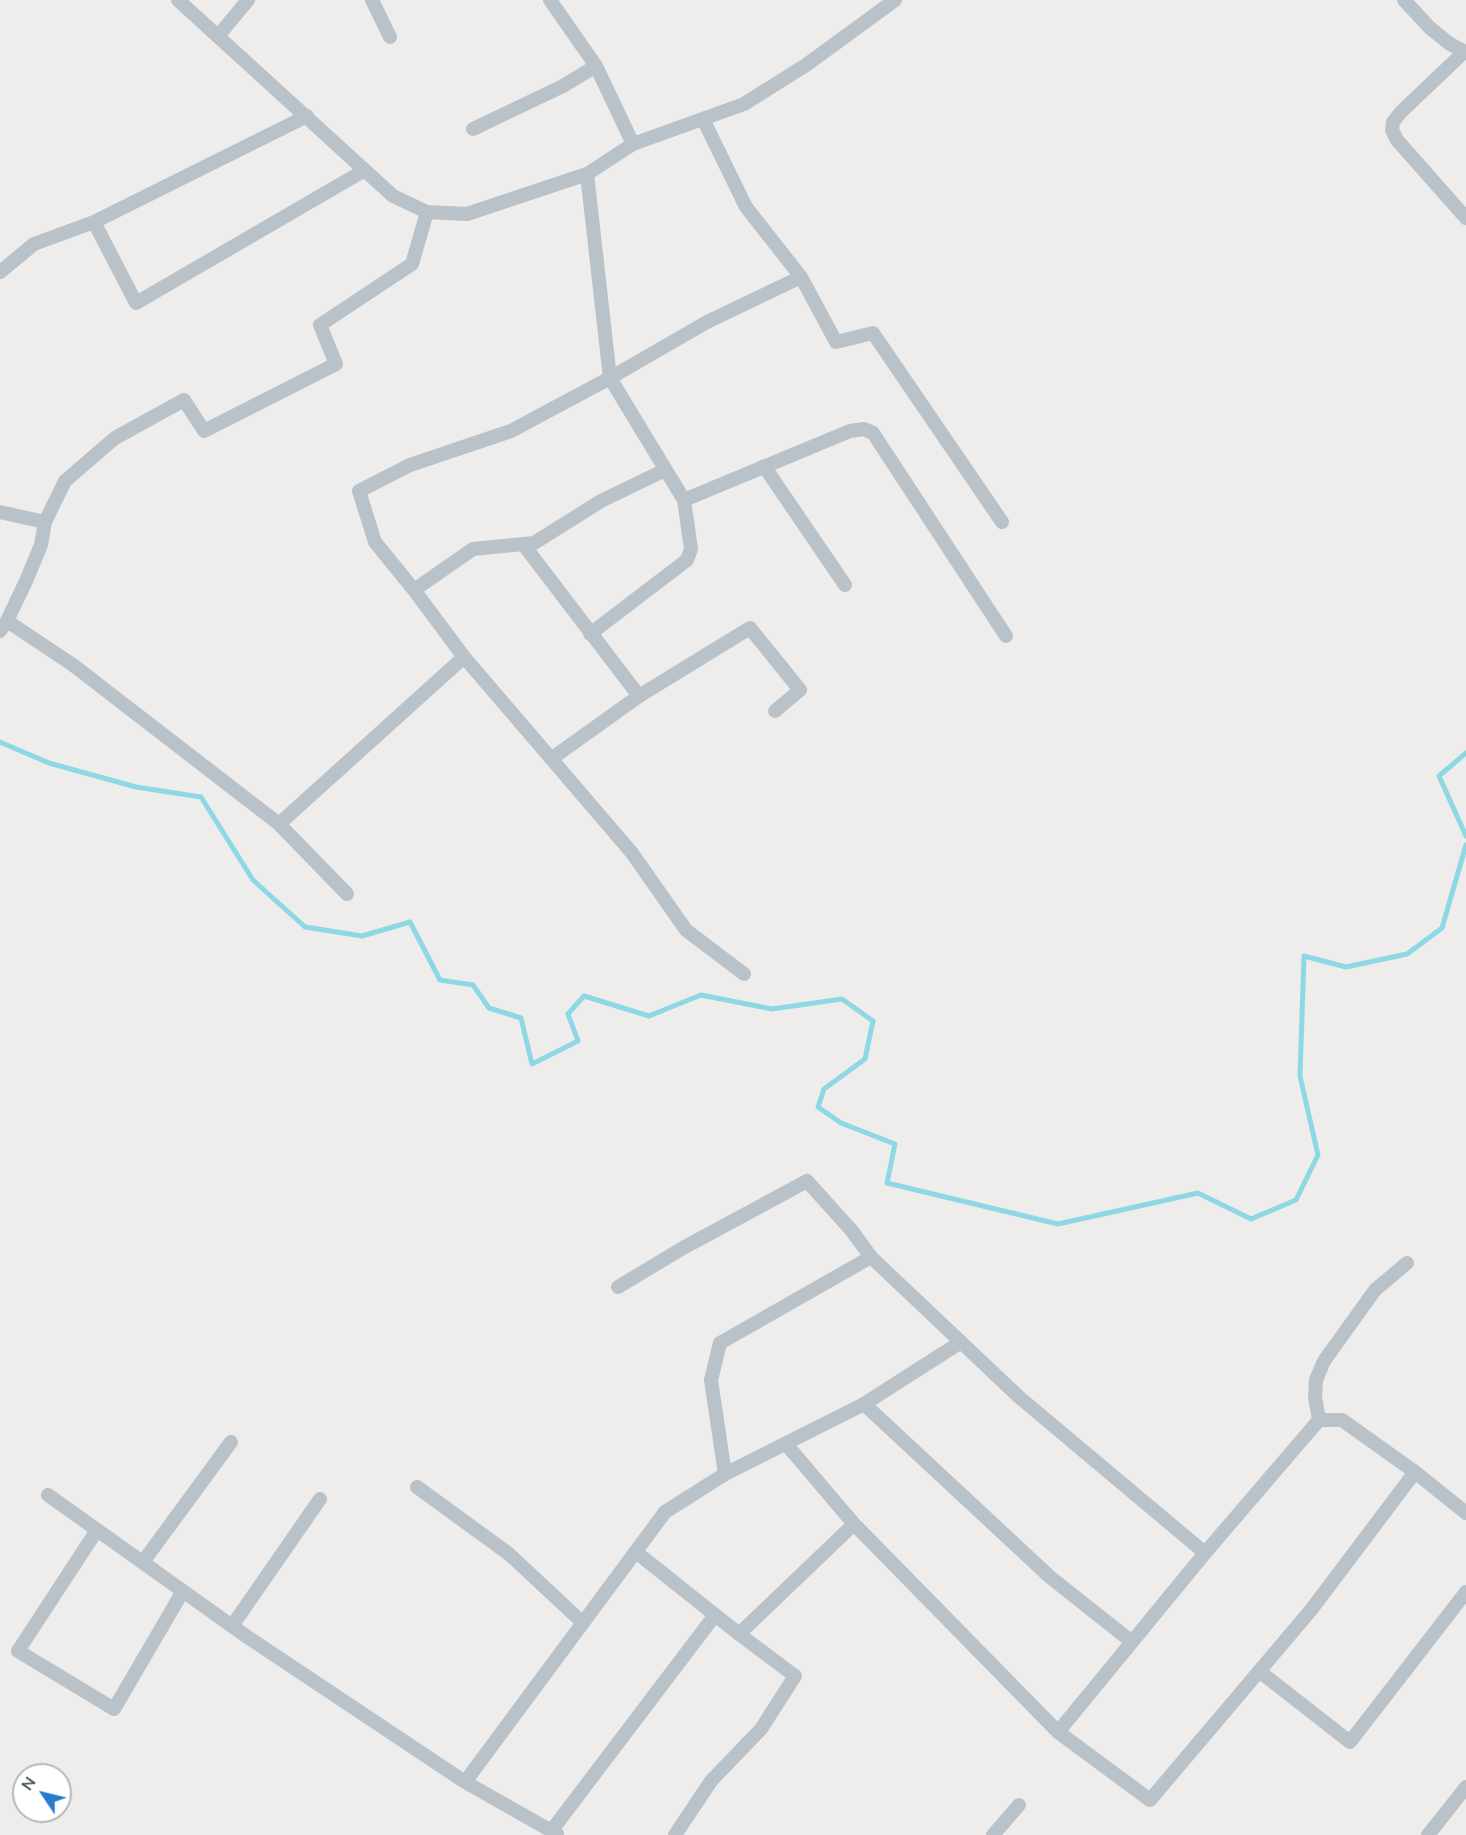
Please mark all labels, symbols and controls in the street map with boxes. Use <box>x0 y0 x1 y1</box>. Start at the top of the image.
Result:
north arrow <box>12 1763 72 1823</box>
text: N <box>16 1773 41 1795</box>

